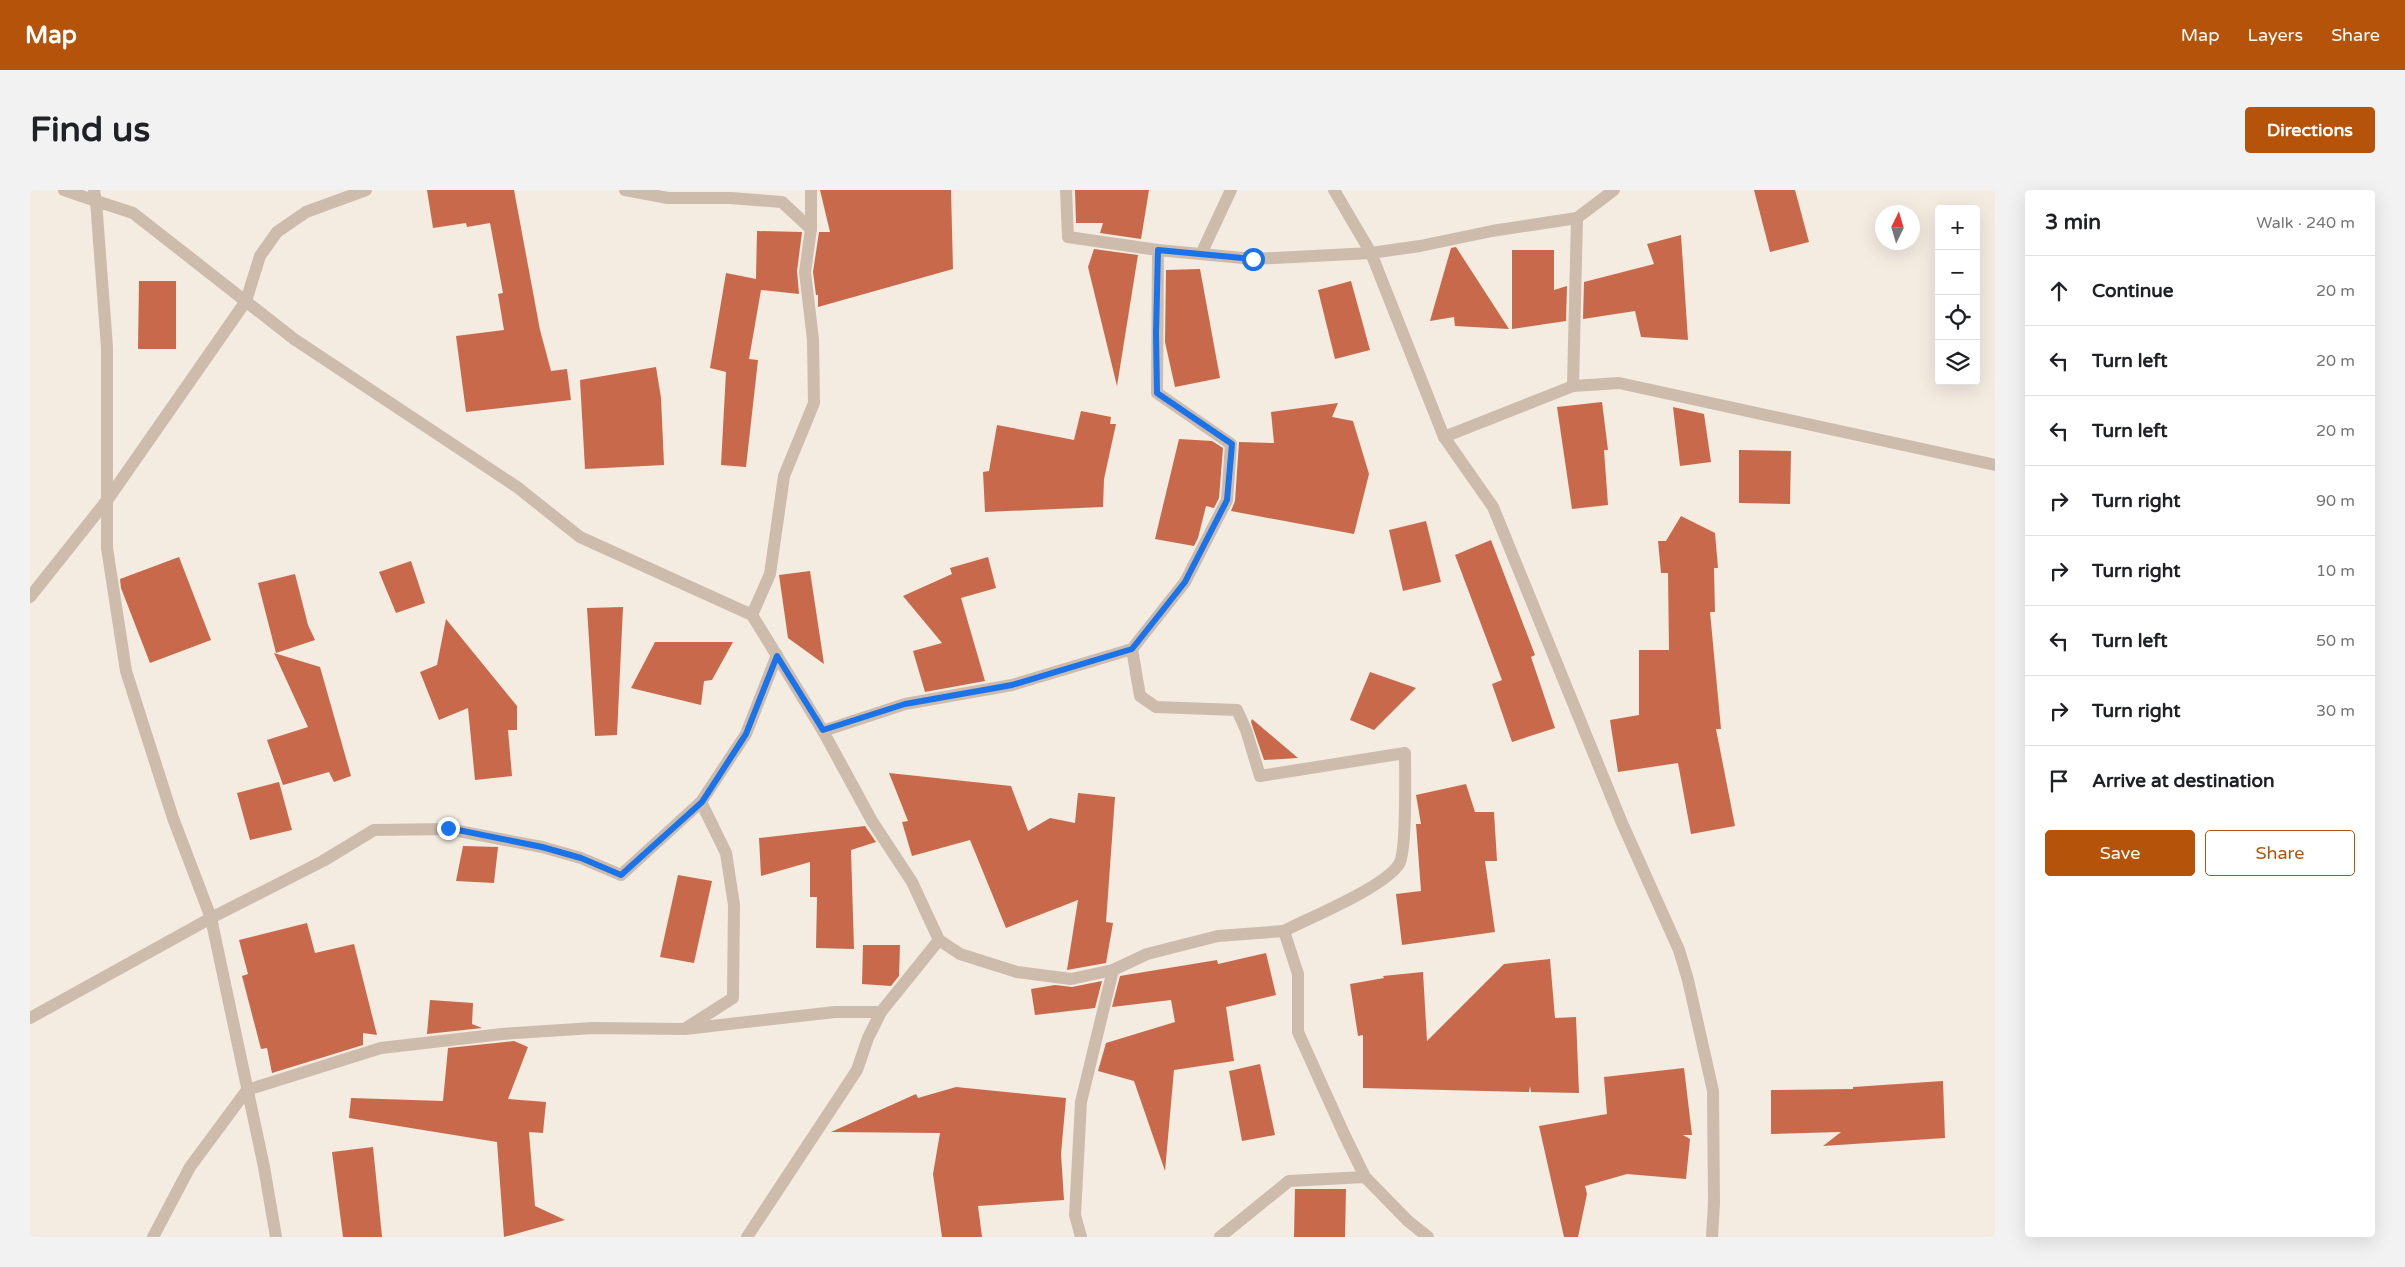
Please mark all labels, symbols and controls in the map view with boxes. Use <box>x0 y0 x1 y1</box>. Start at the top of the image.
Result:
text: Map <box>25 21 77 50</box>
text: Map <box>2181 24 2220 46</box>
text: Layers <box>2248 24 2303 46</box>
text: Share <box>2331 24 2380 46</box>
button: Directions <box>2245 107 2375 153</box>
text: Find us <box>30 109 150 151</box>
north arrow <box>1875 205 1920 250</box>
map controls <box>1935 205 1980 385</box>
button: + <box>1935 205 1980 250</box>
text: 3 min <box>2045 210 2101 235</box>
text: Walk · 240 m <box>2256 213 2355 233</box>
route start <box>1242 248 1265 271</box>
button: − <box>1935 250 1980 295</box>
icon: ahead <box>2045 277 2073 305</box>
text: Continue <box>2092 280 2174 302</box>
text: 20 m <box>2316 281 2355 301</box>
button: locate <box>1935 295 1980 340</box>
button: layers <box>1935 340 1980 385</box>
icon: left <box>2045 347 2073 375</box>
text: Turn left <box>2092 350 2168 372</box>
text: 20 m <box>2316 351 2355 371</box>
icon: left <box>2045 417 2073 445</box>
text: Turn left <box>2092 420 2168 442</box>
text: 20 m <box>2316 421 2355 441</box>
icon: right <box>2045 487 2073 515</box>
text: Turn right <box>2092 490 2180 512</box>
text: 90 m <box>2316 491 2355 511</box>
icon: right <box>2045 557 2073 585</box>
text: Turn right <box>2092 560 2180 582</box>
text: 10 m <box>2316 561 2355 581</box>
icon: left <box>2045 627 2073 655</box>
text: Turn left <box>2092 630 2168 652</box>
text: 50 m <box>2316 631 2355 651</box>
icon: right <box>2045 697 2073 725</box>
text: Turn right <box>2092 700 2180 722</box>
text: 30 m <box>2316 701 2355 721</box>
icon: arrive <box>2045 767 2073 795</box>
text: Arrive at destination <box>2092 770 2275 792</box>
route end <box>437 817 460 840</box>
button: Save <box>2045 830 2195 876</box>
button: Share <box>2205 830 2355 876</box>

